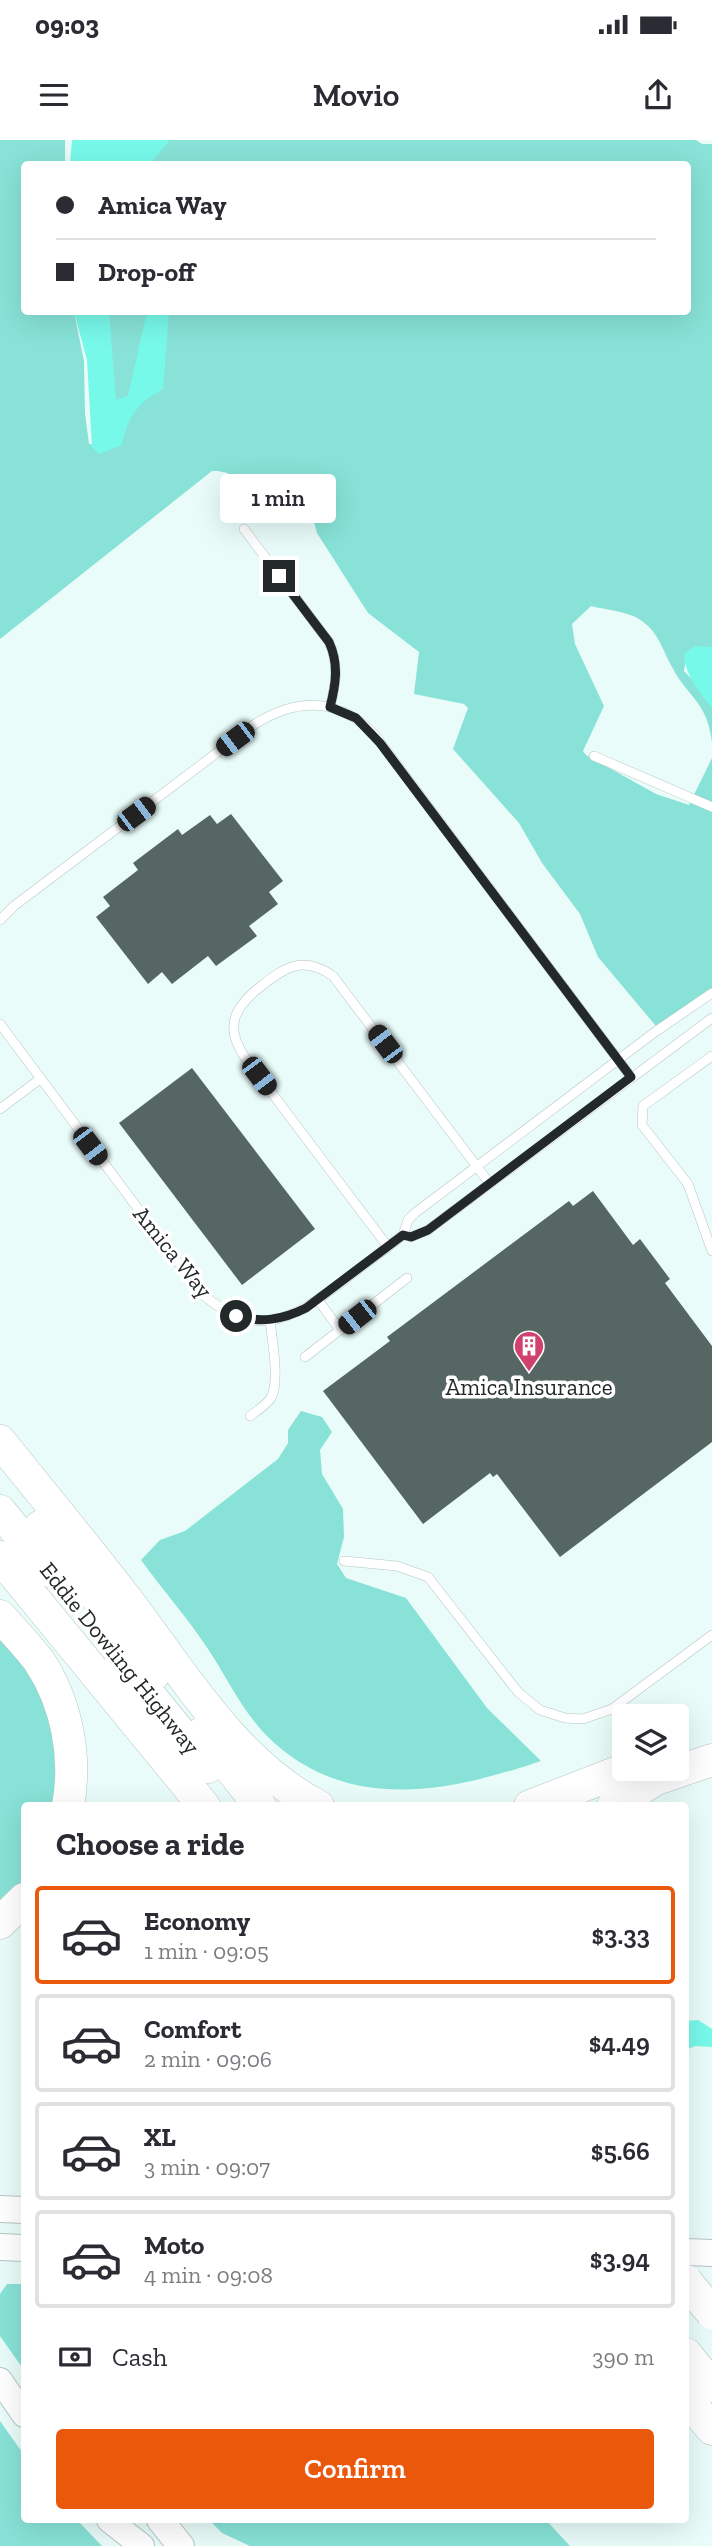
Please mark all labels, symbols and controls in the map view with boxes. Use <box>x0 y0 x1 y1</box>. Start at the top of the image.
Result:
text: 09:03 <box>35 9 99 41</box>
icon: menu <box>35 76 73 114</box>
text: Movio <box>313 76 399 114</box>
icon: share <box>639 76 677 114</box>
text: Amica Way <box>98 189 227 221</box>
text: Drop-off <box>98 256 195 288</box>
callout: 1 min <box>221 474 337 524</box>
text: 1 min <box>251 484 305 512</box>
route end <box>263 560 295 592</box>
car <box>212 718 259 760</box>
car <box>113 793 160 835</box>
car <box>364 1021 407 1067</box>
car <box>238 1053 281 1099</box>
car <box>69 1123 112 1169</box>
street label: Amica Way <box>127 1200 219 1304</box>
car <box>334 1296 381 1338</box>
route start <box>220 1300 252 1332</box>
building icon: Amica Insurance <box>512 1329 546 1373</box>
place label: Amica Insurance <box>445 1373 613 1401</box>
street label: Eddie Dowling Highway <box>34 1556 206 1760</box>
map controls <box>612 1704 689 1781</box>
button: layers <box>612 1704 689 1781</box>
text: Choose a ride <box>56 1825 244 1863</box>
icon: car <box>60 1904 123 1967</box>
text: Economy <box>144 1905 250 1937</box>
text: $3.33 <box>591 1919 650 1951</box>
text: 1 min · 09:05 <box>144 1937 269 1965</box>
icon: car <box>60 2012 123 2075</box>
text: Comfort <box>144 2013 241 2045</box>
text: $4.49 <box>589 2027 650 2059</box>
text: 2 min · 09:06 <box>144 2045 272 2073</box>
icon: car <box>60 2120 123 2183</box>
text: XL <box>144 2121 176 2153</box>
text: $5.66 <box>591 2135 650 2167</box>
text: 3 min · 09:07 <box>144 2153 270 2181</box>
icon: car <box>60 2228 123 2291</box>
text: Moto <box>144 2229 204 2261</box>
text: $3.94 <box>590 2243 650 2275</box>
text: 4 min · 09:08 <box>144 2261 273 2289</box>
icon: cash <box>56 2338 94 2376</box>
text: Cash <box>112 2341 167 2373</box>
text: 390 m <box>592 2343 654 2371</box>
button: Confirm <box>56 2429 654 2509</box>

